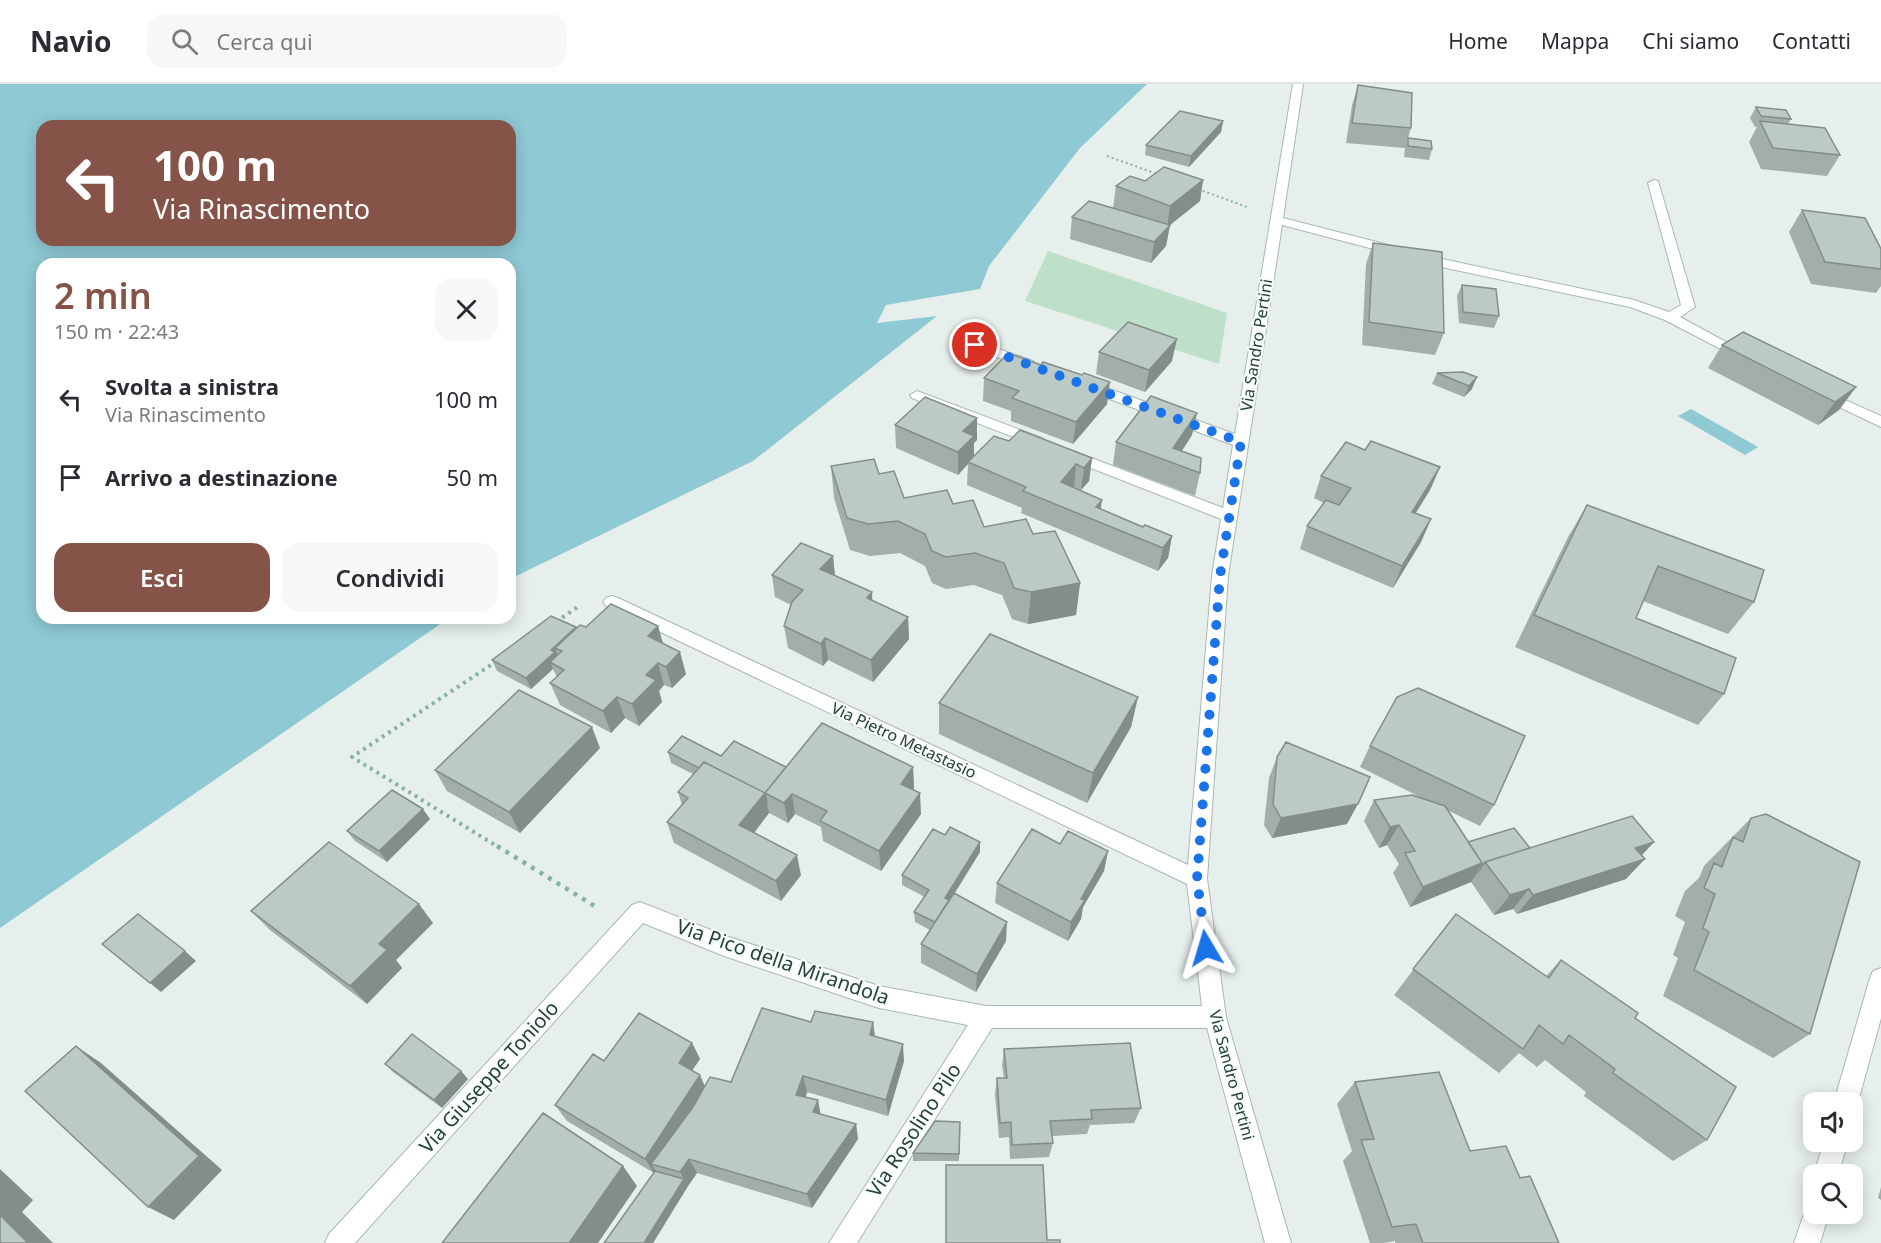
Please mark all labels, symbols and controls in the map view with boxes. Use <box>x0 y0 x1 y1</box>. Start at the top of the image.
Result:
search box <box>147 14 567 68</box>
text: Navio <box>30 22 111 60</box>
icon: search <box>168 25 201 58</box>
text: Cerca qui <box>216 26 313 56</box>
text: Home <box>1448 27 1508 55</box>
text: Mappa <box>1541 27 1609 55</box>
text: Chi siamo <box>1642 27 1739 55</box>
text: Contatti <box>1772 27 1851 55</box>
text: 100 m <box>153 136 277 193</box>
icon: left <box>54 144 132 222</box>
text: Via Rinascimento <box>153 190 370 227</box>
text: 2 min <box>54 271 152 320</box>
street label: Via Sandro Pertini <box>1235 277 1277 413</box>
button: close <box>435 278 498 341</box>
text: 150 m · 22:43 <box>54 318 179 345</box>
pin <box>949 319 1000 370</box>
icon: arrive <box>958 328 991 361</box>
text: Svolta a sinistra <box>105 371 279 401</box>
icon: left <box>54 383 87 416</box>
text: 100 m <box>434 384 498 414</box>
text: Via Rinascimento <box>105 401 266 428</box>
icon: arrive <box>54 461 87 494</box>
text: Arrivo a destinazione <box>105 462 338 492</box>
text: 50 m <box>447 462 498 492</box>
button: Esci <box>54 543 270 612</box>
button: Condividi <box>282 543 498 612</box>
street label: Via Pietro Metastasio <box>828 697 980 783</box>
street label: Via Pico della Mirandola <box>673 912 893 1011</box>
position arrow <box>1174 916 1238 980</box>
street label: Via Giuseppe Toniolo <box>413 995 564 1159</box>
street label: Via Sandro Pertini <box>1204 1008 1260 1142</box>
street label: Via Rosolino Pilo <box>860 1058 967 1202</box>
map controls <box>1803 1092 1863 1224</box>
button: sound <box>1803 1092 1863 1152</box>
button: search <box>1803 1164 1863 1224</box>

